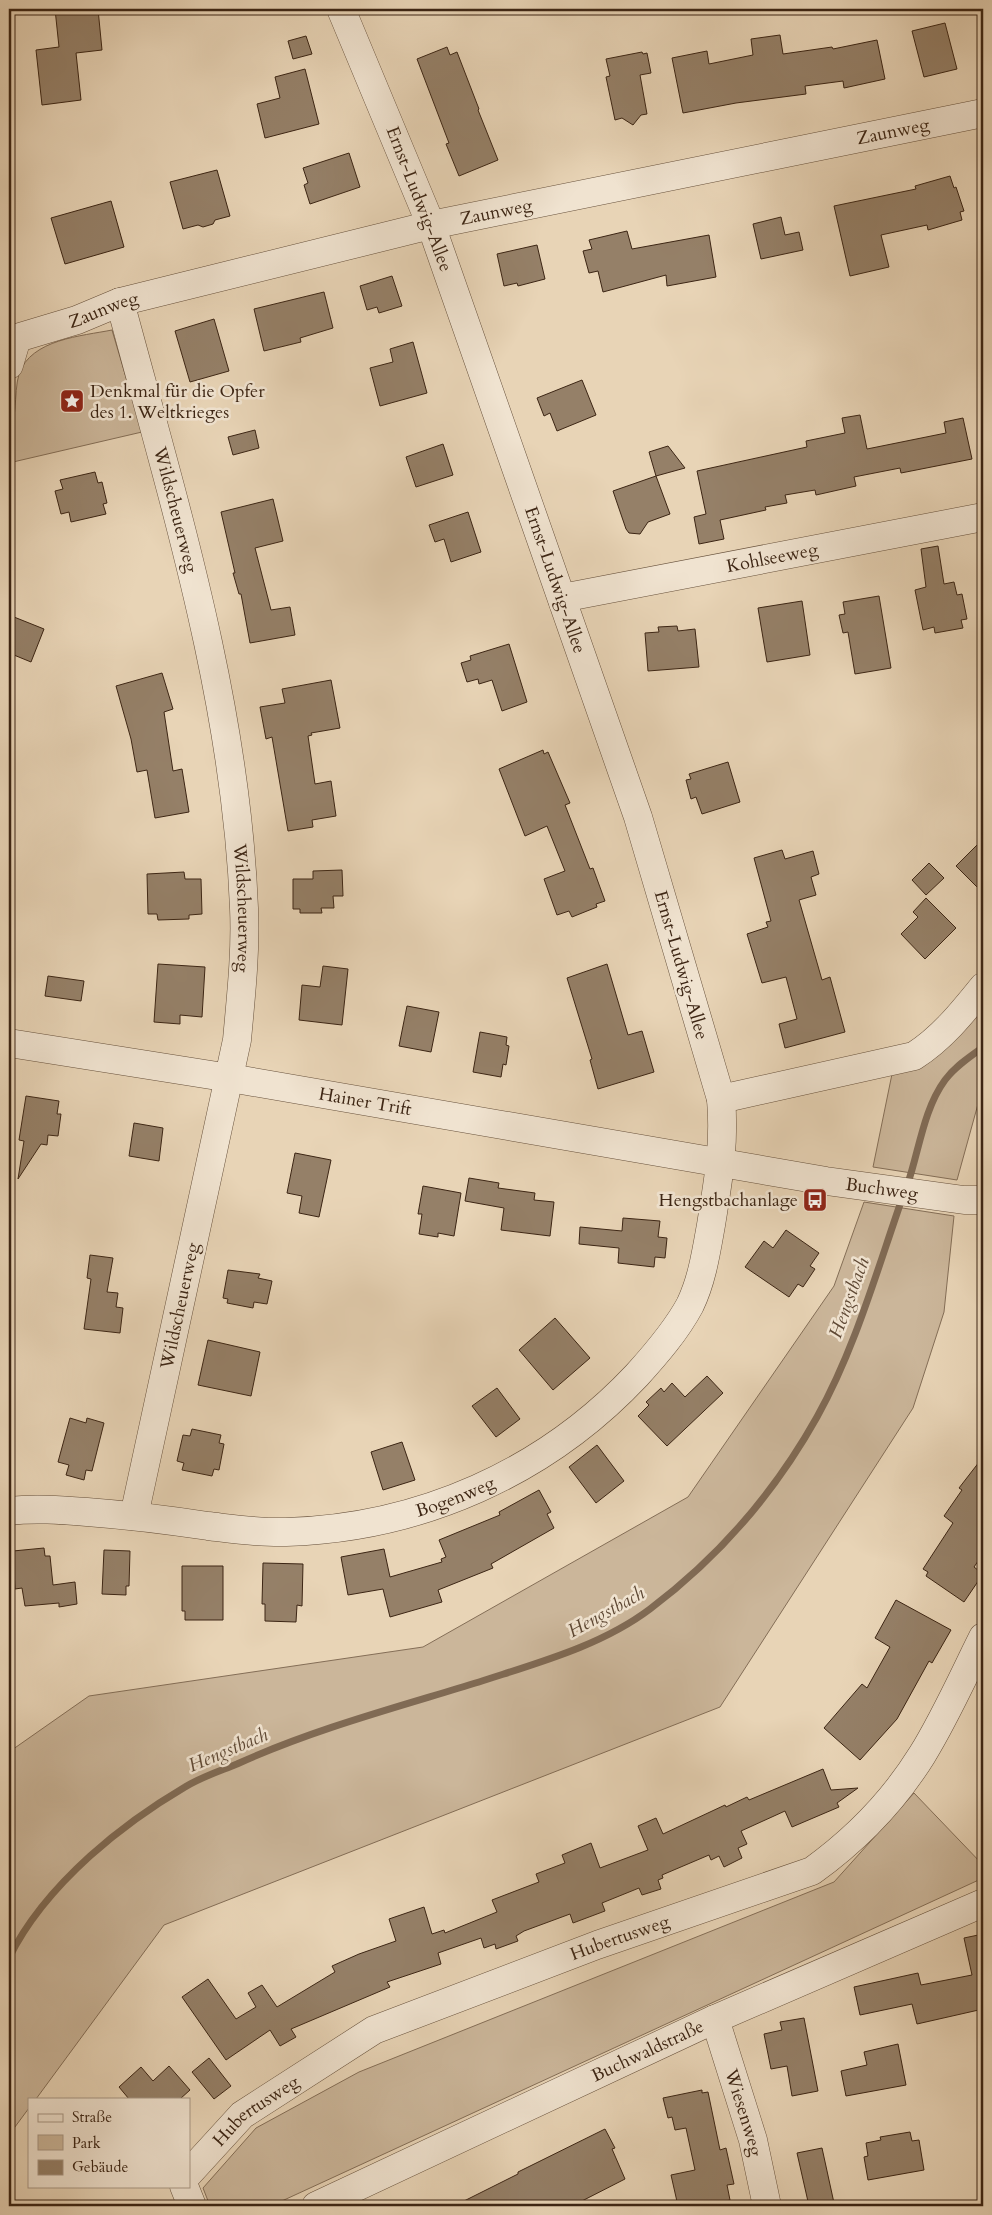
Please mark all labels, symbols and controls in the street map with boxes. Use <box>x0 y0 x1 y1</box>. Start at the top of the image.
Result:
street label: Zaunweg <box>854 112 932 151</box>
street label: Ernst-Ludwig-Allee <box>380 123 458 275</box>
street label: Zaunweg <box>458 192 535 231</box>
street label: Zaunweg <box>65 285 142 334</box>
place label: Denkmal für die Opfer des 1. Weltkrieges <box>90 379 265 425</box>
place icon: Denkmal für die Opfer des 1. Weltkrieges <box>59 388 85 414</box>
street label: Wildscheuerweg <box>147 443 204 576</box>
street label: Ernst-Ludwig-Allee <box>518 503 592 657</box>
street label: Kohlseeweg <box>724 536 821 579</box>
street label: Wildscheuerweg <box>227 842 257 974</box>
street label: Ernst-Ludwig-Allee <box>648 888 714 1042</box>
street label: Hainer Trift <box>317 1081 414 1122</box>
street label: Buchweg <box>844 1171 921 1206</box>
bus stop icon: Hengstbachanlage <box>802 1187 828 1213</box>
place label: Hengstbachanlage <box>659 1188 798 1213</box>
street label: Wildscheuerweg <box>154 1240 206 1373</box>
water label: Hengstbach <box>822 1254 876 1342</box>
street label: Bogenweg <box>412 1469 500 1523</box>
water label: Hengstbach <box>563 1580 649 1644</box>
water label: Hengstbach <box>184 1722 272 1778</box>
street label: Hubertusweg <box>566 1908 673 1967</box>
street label: Buchwaldstraße <box>587 2014 708 2088</box>
street label: Wiesenweg <box>719 2065 769 2159</box>
street label: Hubertusweg <box>207 2069 304 2152</box>
legend <box>28 2098 190 2188</box>
text: Straße <box>72 2107 112 2127</box>
text: Park <box>72 2133 101 2153</box>
text: Gebäude <box>72 2157 129 2177</box>

